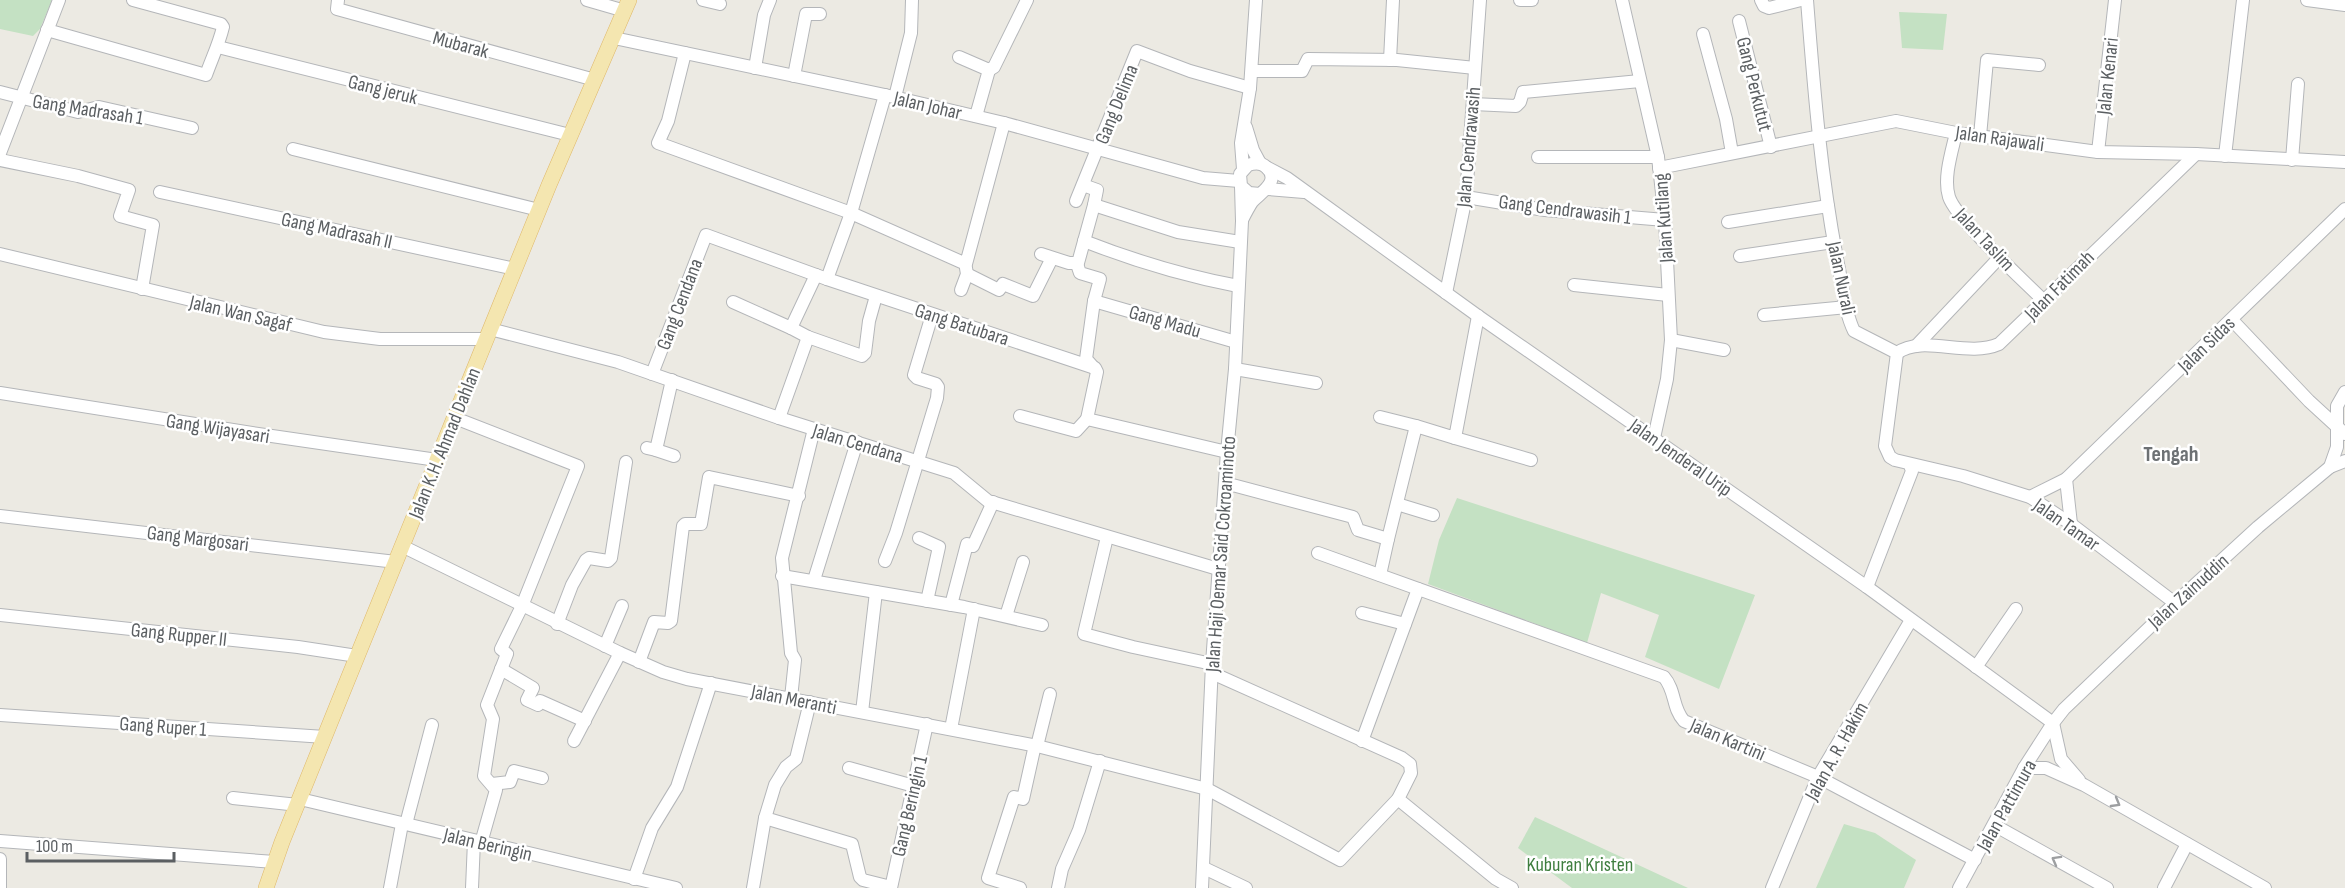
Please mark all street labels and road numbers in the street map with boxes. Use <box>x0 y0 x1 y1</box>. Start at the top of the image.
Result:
street label: Mubarak <box>430 26 492 64</box>
street label: Gang Perkutut <box>1731 35 1777 134</box>
street label: Jalan Kenari <box>2092 36 2124 117</box>
street label: Gang Delima <box>1090 61 1144 148</box>
street label: Gang jeruk <box>346 70 420 110</box>
street label: Jalan Johar <box>890 86 965 126</box>
street label: Jalan Cendrawasih <box>1452 86 1486 209</box>
street label: Gang Madrasah 1 <box>31 89 145 131</box>
street label: Jalan Rajawali <box>1953 121 2046 157</box>
street label: Jalan Kutilang <box>1649 172 1679 265</box>
street label: Gang Cendrawasih 1 <box>1497 190 1632 230</box>
street label: Jalan Taslim <box>1948 202 2019 276</box>
street label: Gang Madrasah II <box>279 207 395 254</box>
street label: Jalan Nurali <box>1821 238 1861 317</box>
street label: Jalan Fatimah <box>2019 246 2100 326</box>
street label: Gang Cendana <box>652 255 708 353</box>
street label: Jalan Wan Sagaf <box>186 290 295 337</box>
street label: Gang Batubara <box>912 298 1012 351</box>
street label: Gang Madu <box>1126 300 1203 344</box>
street label: Jalan Sidas <box>2172 312 2240 379</box>
street label: Jalan K.H. Ahmad Dahlan <box>403 364 486 523</box>
street label: Gang Wijayasari <box>164 409 271 449</box>
street label: Jalan Jenderal Urip <box>1624 413 1736 502</box>
street label: Jalan Cendana <box>809 419 906 469</box>
street label: Jalan Haji Oemar Said Cokroaminoto <box>1201 435 1241 674</box>
street label: Jalan Tamar <box>2028 493 2105 557</box>
street label: Gang Margosari <box>146 521 250 557</box>
street label: Jalan Zainuddin <box>2143 549 2234 635</box>
street label: Gang Rupper II <box>130 618 228 652</box>
street label: Jalan Meranti <box>748 680 839 720</box>
street label: Jalan A. R. Hakim <box>1799 698 1874 806</box>
street label: Gang Ruper 1 <box>119 712 207 742</box>
street label: Jalan Kartini <box>1685 713 1769 767</box>
street label: Gang Beringin 1 <box>887 753 933 859</box>
street label: Jalan Pattimura <box>1971 755 2042 856</box>
street label: Jalan Beringin <box>440 823 534 867</box>

